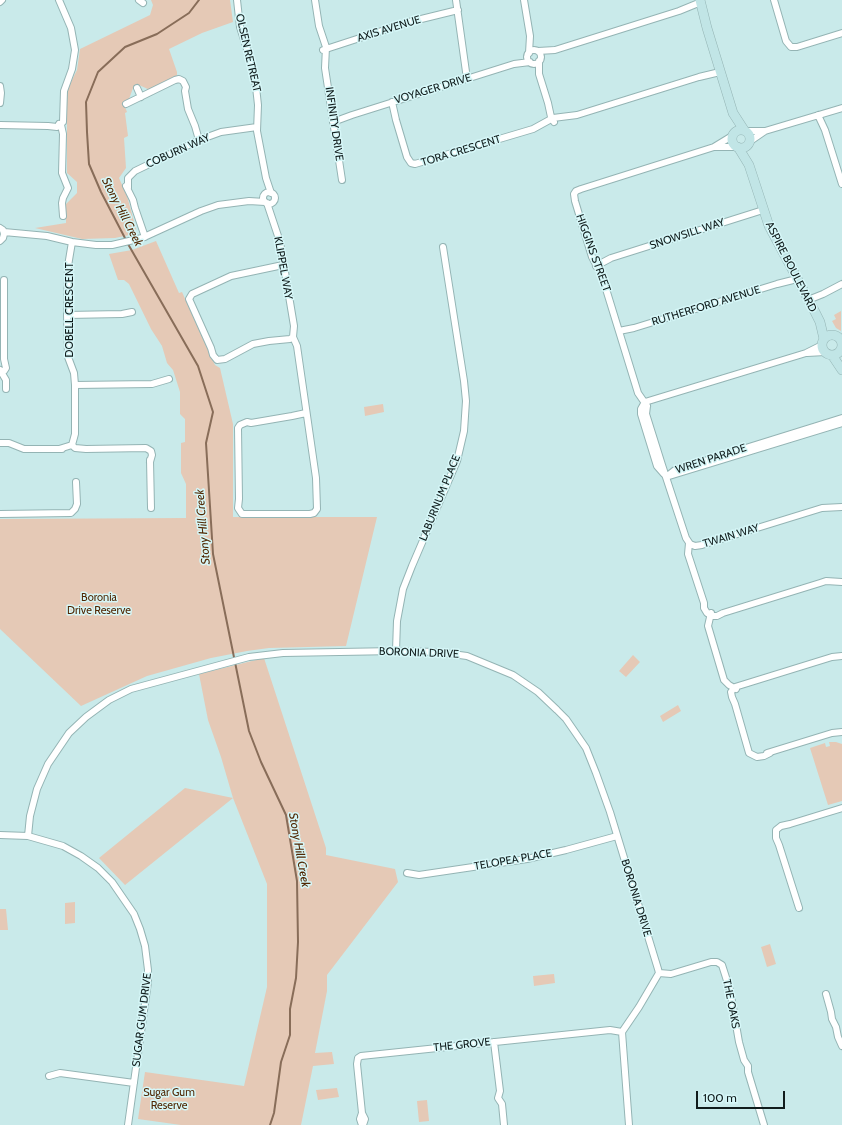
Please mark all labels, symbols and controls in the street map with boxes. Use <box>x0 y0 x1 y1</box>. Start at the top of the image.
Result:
street label: OLSEN RETREAT <box>233 13 263 93</box>
street label: AXIS AVENUE <box>356 13 422 45</box>
street label: VOYAGER DRIVE <box>393 71 473 107</box>
street label: INFINITY DRIVE <box>322 86 346 162</box>
street label: COBURN WAY <box>144 131 212 171</box>
street label: TORA CRESCENT <box>420 133 502 169</box>
water label: Stony Hill Creek <box>98 175 146 249</box>
street label: HIGGINS STREET <box>573 212 613 294</box>
street label: SNOWSILL WAY <box>648 216 726 252</box>
street label: ASPIRE BOULEVARD <box>762 220 820 314</box>
street label: KLIPPEL WAY <box>271 236 295 300</box>
street label: DOBELL CRESCENT <box>63 262 77 358</box>
street label: RUTHERFORD AVENUE <box>650 283 762 329</box>
street label: WREN PARADE <box>674 441 748 477</box>
street label: LABURNUM PLACE <box>417 453 463 543</box>
water label: Stony Hill Creek <box>193 489 213 565</box>
street label: TWAIN WAY <box>701 521 761 551</box>
park label: Boronia Drive Reserve <box>67 591 131 617</box>
street label: BORONIA DRIVE <box>379 645 459 661</box>
water label: Stony Hill Creek <box>285 812 313 888</box>
street label: TELOPEA PLACE <box>473 847 553 873</box>
street label: BORONIA DRIVE <box>618 858 654 938</box>
street label: SUGAR GUM DRIVE <box>130 972 154 1068</box>
street label: THE OAKS <box>720 978 742 1030</box>
street label: THE GROVE <box>433 1035 491 1055</box>
scale bar <box>698 1083 787 1109</box>
park label: Sugar Gum Reserve <box>143 1086 195 1112</box>
text: 100 m <box>703 1090 737 1105</box>

